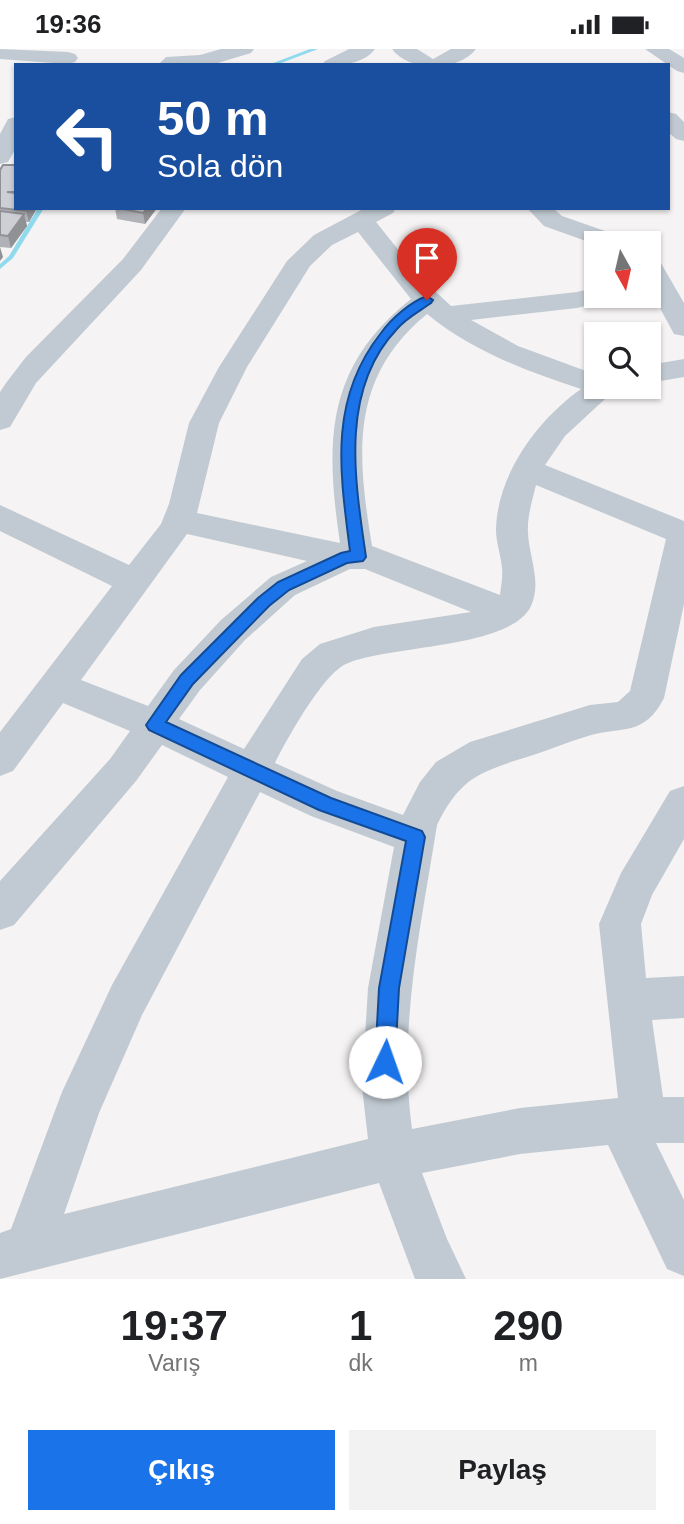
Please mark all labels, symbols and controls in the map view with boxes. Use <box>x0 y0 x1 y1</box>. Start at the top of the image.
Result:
text: 19:36 <box>35 9 102 39</box>
icon: left <box>42 91 133 182</box>
text: 50 m <box>157 91 269 145</box>
text: Sola dön <box>157 148 283 184</box>
pin <box>397 228 457 300</box>
north arrow <box>584 231 662 308</box>
map controls <box>584 231 661 399</box>
icon: arrive <box>408 239 446 277</box>
button: search <box>584 322 661 399</box>
position arrow <box>348 1025 422 1099</box>
text: 19:37 <box>121 1302 228 1349</box>
text: 1 <box>349 1302 372 1349</box>
text: 290 <box>493 1302 563 1349</box>
text: Varış <box>148 1350 200 1376</box>
text: dk <box>349 1350 373 1376</box>
text: m <box>519 1350 538 1376</box>
button: Çıkış <box>28 1430 335 1510</box>
button: Paylaş <box>349 1430 656 1510</box>

